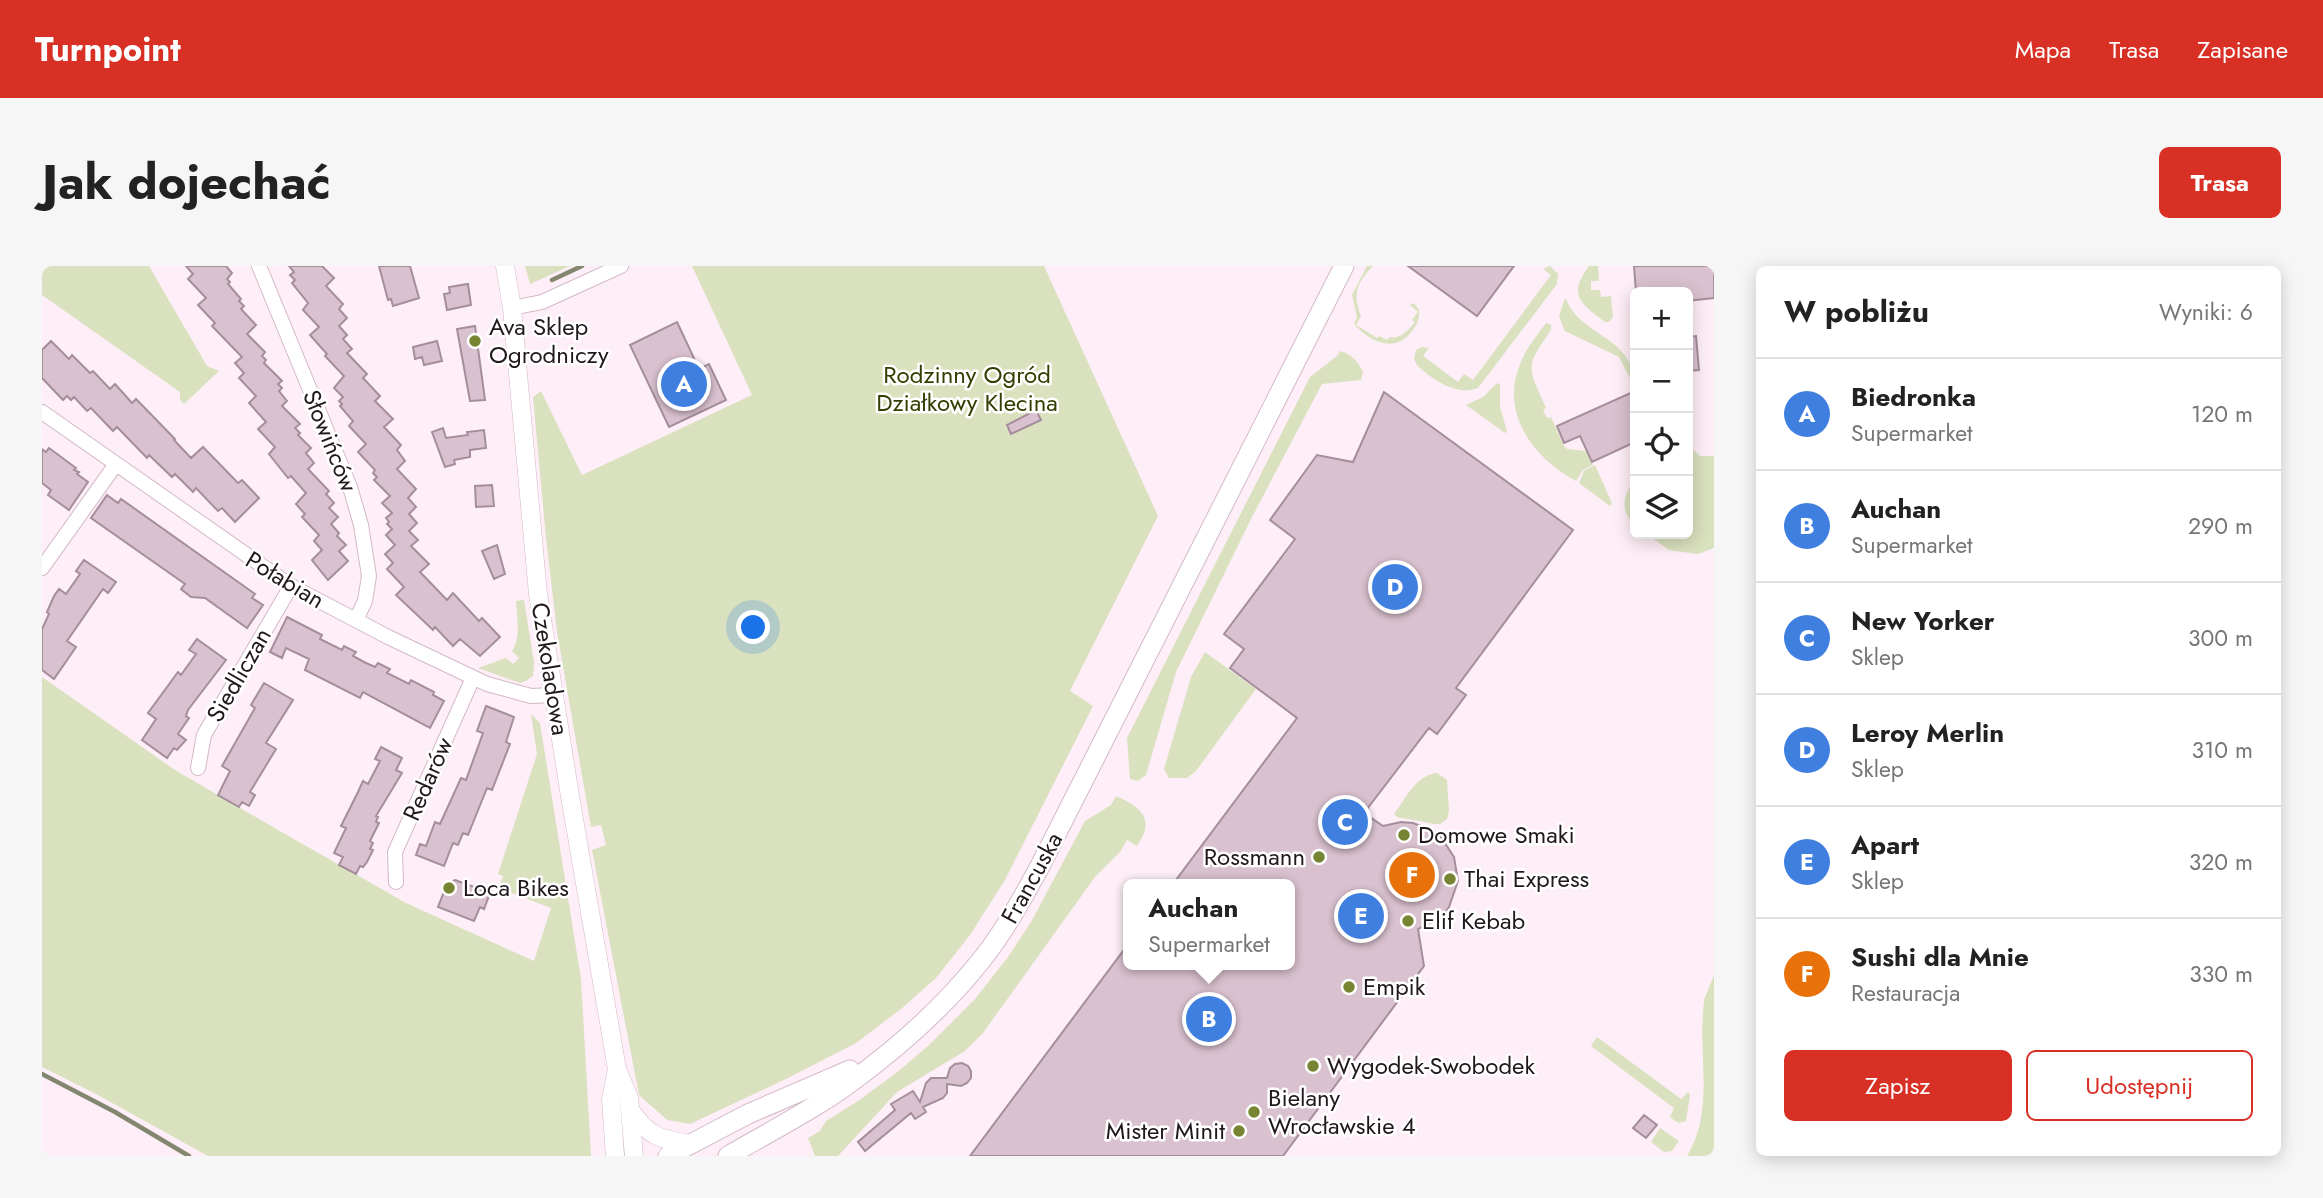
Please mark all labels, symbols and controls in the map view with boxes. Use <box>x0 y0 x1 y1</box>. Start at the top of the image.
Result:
text: Turnpoint <box>35 26 181 73</box>
text: Mapa <box>2015 32 2071 67</box>
text: Trasa <box>2109 32 2159 67</box>
text: Zapisane <box>2197 32 2288 67</box>
text: Jak dojechać <box>42 147 331 217</box>
button: Trasa <box>2159 147 2281 218</box>
map controls <box>1630 287 1693 539</box>
button: + <box>1630 287 1693 350</box>
text: W pobliżu <box>1784 290 1929 333</box>
text: Wyniki: 6 <box>2159 295 2253 329</box>
place label: Ava Sklep Ogrodniczy <box>489 309 609 372</box>
marker: Ava Sklep Ogrodniczy <box>467 333 483 349</box>
button: − <box>1630 350 1693 413</box>
park label: Rodzinny Ogród Działkowy Klecina <box>876 357 1058 420</box>
pin: A <box>661 358 707 410</box>
text: Biedronka <box>1851 378 1976 416</box>
street label: Słowińców <box>294 385 367 498</box>
text: A <box>1799 397 1815 431</box>
text: 120 m <box>2191 397 2253 431</box>
button: locate <box>1630 413 1693 476</box>
text: Supermarket <box>1851 416 1973 450</box>
button: layers <box>1630 476 1693 539</box>
text: Auchan <box>1851 490 1941 528</box>
text: B <box>1799 509 1815 543</box>
text: 290 m <box>2188 509 2253 543</box>
text: Supermarket <box>1851 528 1973 562</box>
street label: Połabian <box>239 542 331 617</box>
pin: D <box>1372 561 1418 613</box>
street label: Czekoladowa <box>523 600 578 738</box>
text: New Yorker <box>1851 602 1995 640</box>
your location <box>736 610 770 644</box>
street label: Siedliczan <box>197 621 280 728</box>
text: C <box>1799 621 1815 655</box>
text: 300 m <box>2188 621 2253 655</box>
text: Sklep <box>1851 640 1904 674</box>
text: Leroy Merlin <box>1851 714 2004 752</box>
street label: Redarów <box>394 731 462 826</box>
text: D <box>1799 733 1815 767</box>
text: 310 m <box>2191 733 2253 767</box>
text: Sklep <box>1851 752 1904 786</box>
pin: C <box>1322 796 1368 848</box>
place label: Domowe Smaki <box>1418 817 1575 852</box>
street label: Francuska <box>992 826 1071 930</box>
text: Apart <box>1851 826 1919 864</box>
marker: Domowe Smaki <box>1396 827 1412 843</box>
place label: Rossmann <box>1204 839 1305 874</box>
text: E <box>1800 845 1814 879</box>
text: 320 m <box>2189 845 2253 879</box>
marker: Rossmann <box>1311 849 1327 865</box>
pin: F <box>1389 849 1435 901</box>
place label: Thai Express <box>1464 861 1589 896</box>
text: Sklep <box>1851 864 1904 898</box>
place label: Loca Bikes <box>463 870 569 905</box>
marker: Thai Express <box>1442 871 1458 887</box>
popup <box>1123 879 1295 970</box>
marker: Loca Bikes <box>441 880 457 896</box>
text: Auchan <box>1148 889 1238 927</box>
pin: E <box>1338 890 1384 942</box>
place label: Elif Kebab <box>1422 903 1525 938</box>
marker: Elif Kebab <box>1400 913 1416 929</box>
text: Supermarket <box>1148 927 1270 961</box>
text: Sushi dla Mnie <box>1851 938 2029 976</box>
text: F <box>1801 957 1813 991</box>
text: 330 m <box>2189 957 2253 991</box>
place label: Empik <box>1363 969 1426 1004</box>
text: Restauracja <box>1851 976 1960 1010</box>
marker: Empik <box>1341 979 1357 995</box>
pin: B <box>1186 993 1232 1045</box>
place label: Wygodek-Swobodek <box>1327 1048 1535 1083</box>
button: Zapisz <box>1784 1050 2012 1121</box>
button: Udostępnij <box>2026 1050 2253 1121</box>
marker: Wygodek-Swobodek <box>1305 1058 1321 1074</box>
place label: Bielany Wrocławskie 4 <box>1268 1080 1416 1143</box>
marker: Bielany Wrocławskie 4 <box>1246 1104 1262 1120</box>
place label: Mister Minit <box>1106 1113 1225 1148</box>
marker: Mister Minit <box>1231 1123 1247 1139</box>

